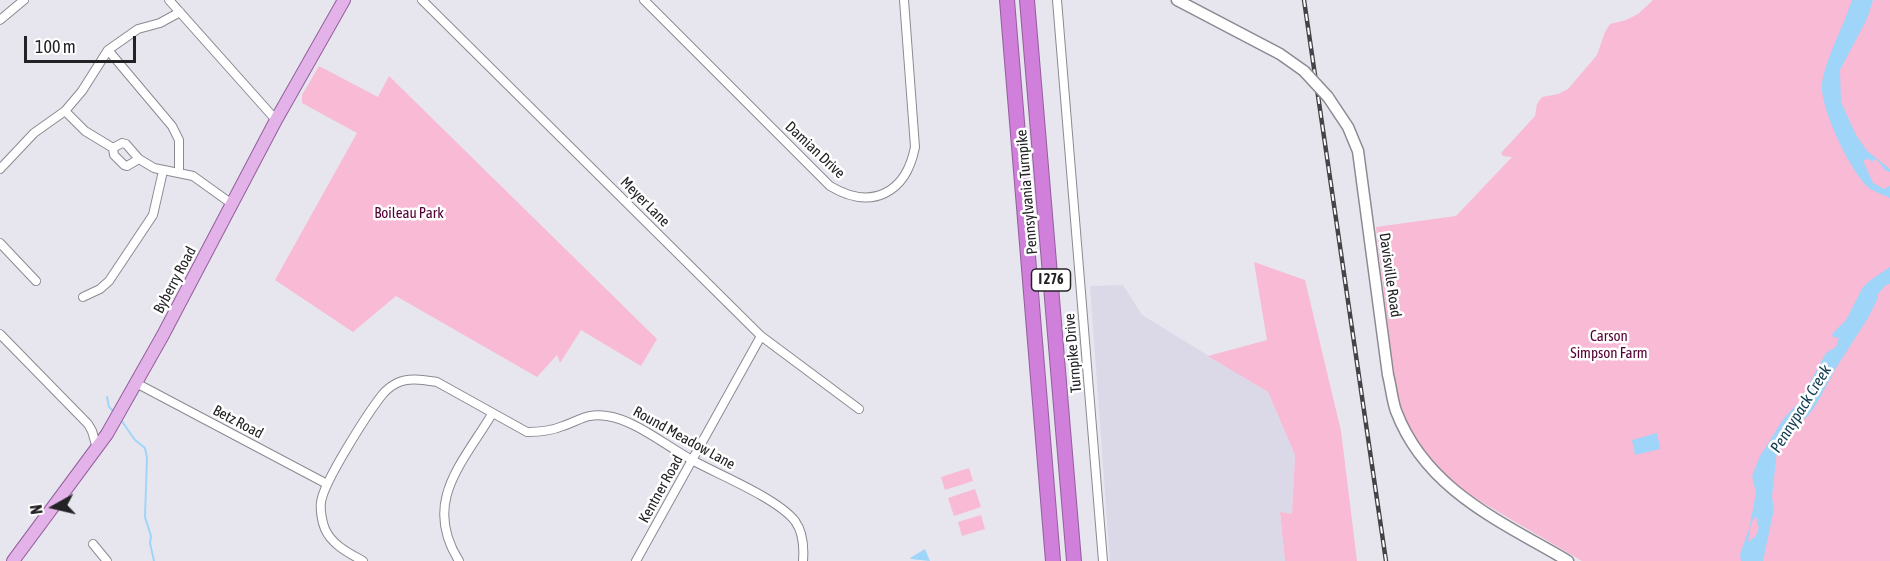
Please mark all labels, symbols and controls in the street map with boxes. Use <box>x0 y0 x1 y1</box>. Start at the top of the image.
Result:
scale bar <box>27 24 140 62</box>
text: 100 m <box>35 36 76 57</box>
street label: Damian Drive <box>781 118 849 182</box>
street label: Pennsylvania Turnpike <box>1013 129 1041 255</box>
street label: Meyer Lane <box>616 173 674 231</box>
park label: Boileau Park <box>374 204 444 222</box>
street label: Davisville Road <box>1375 232 1405 318</box>
street label: Byberry Road <box>150 244 200 316</box>
road number: I 276 <box>1032 269 1070 291</box>
street label: Turnpike Drive <box>1061 313 1085 393</box>
park label: Carson Simpson Farm <box>1570 327 1648 362</box>
water label: Pennypack Creek <box>1766 362 1836 456</box>
street label: Betz Road <box>210 401 266 443</box>
street label: Round Meadow Lane <box>630 403 738 473</box>
street label: Kentner Road <box>635 452 687 526</box>
north arrow <box>24 477 84 537</box>
text: N <box>27 504 46 515</box>

